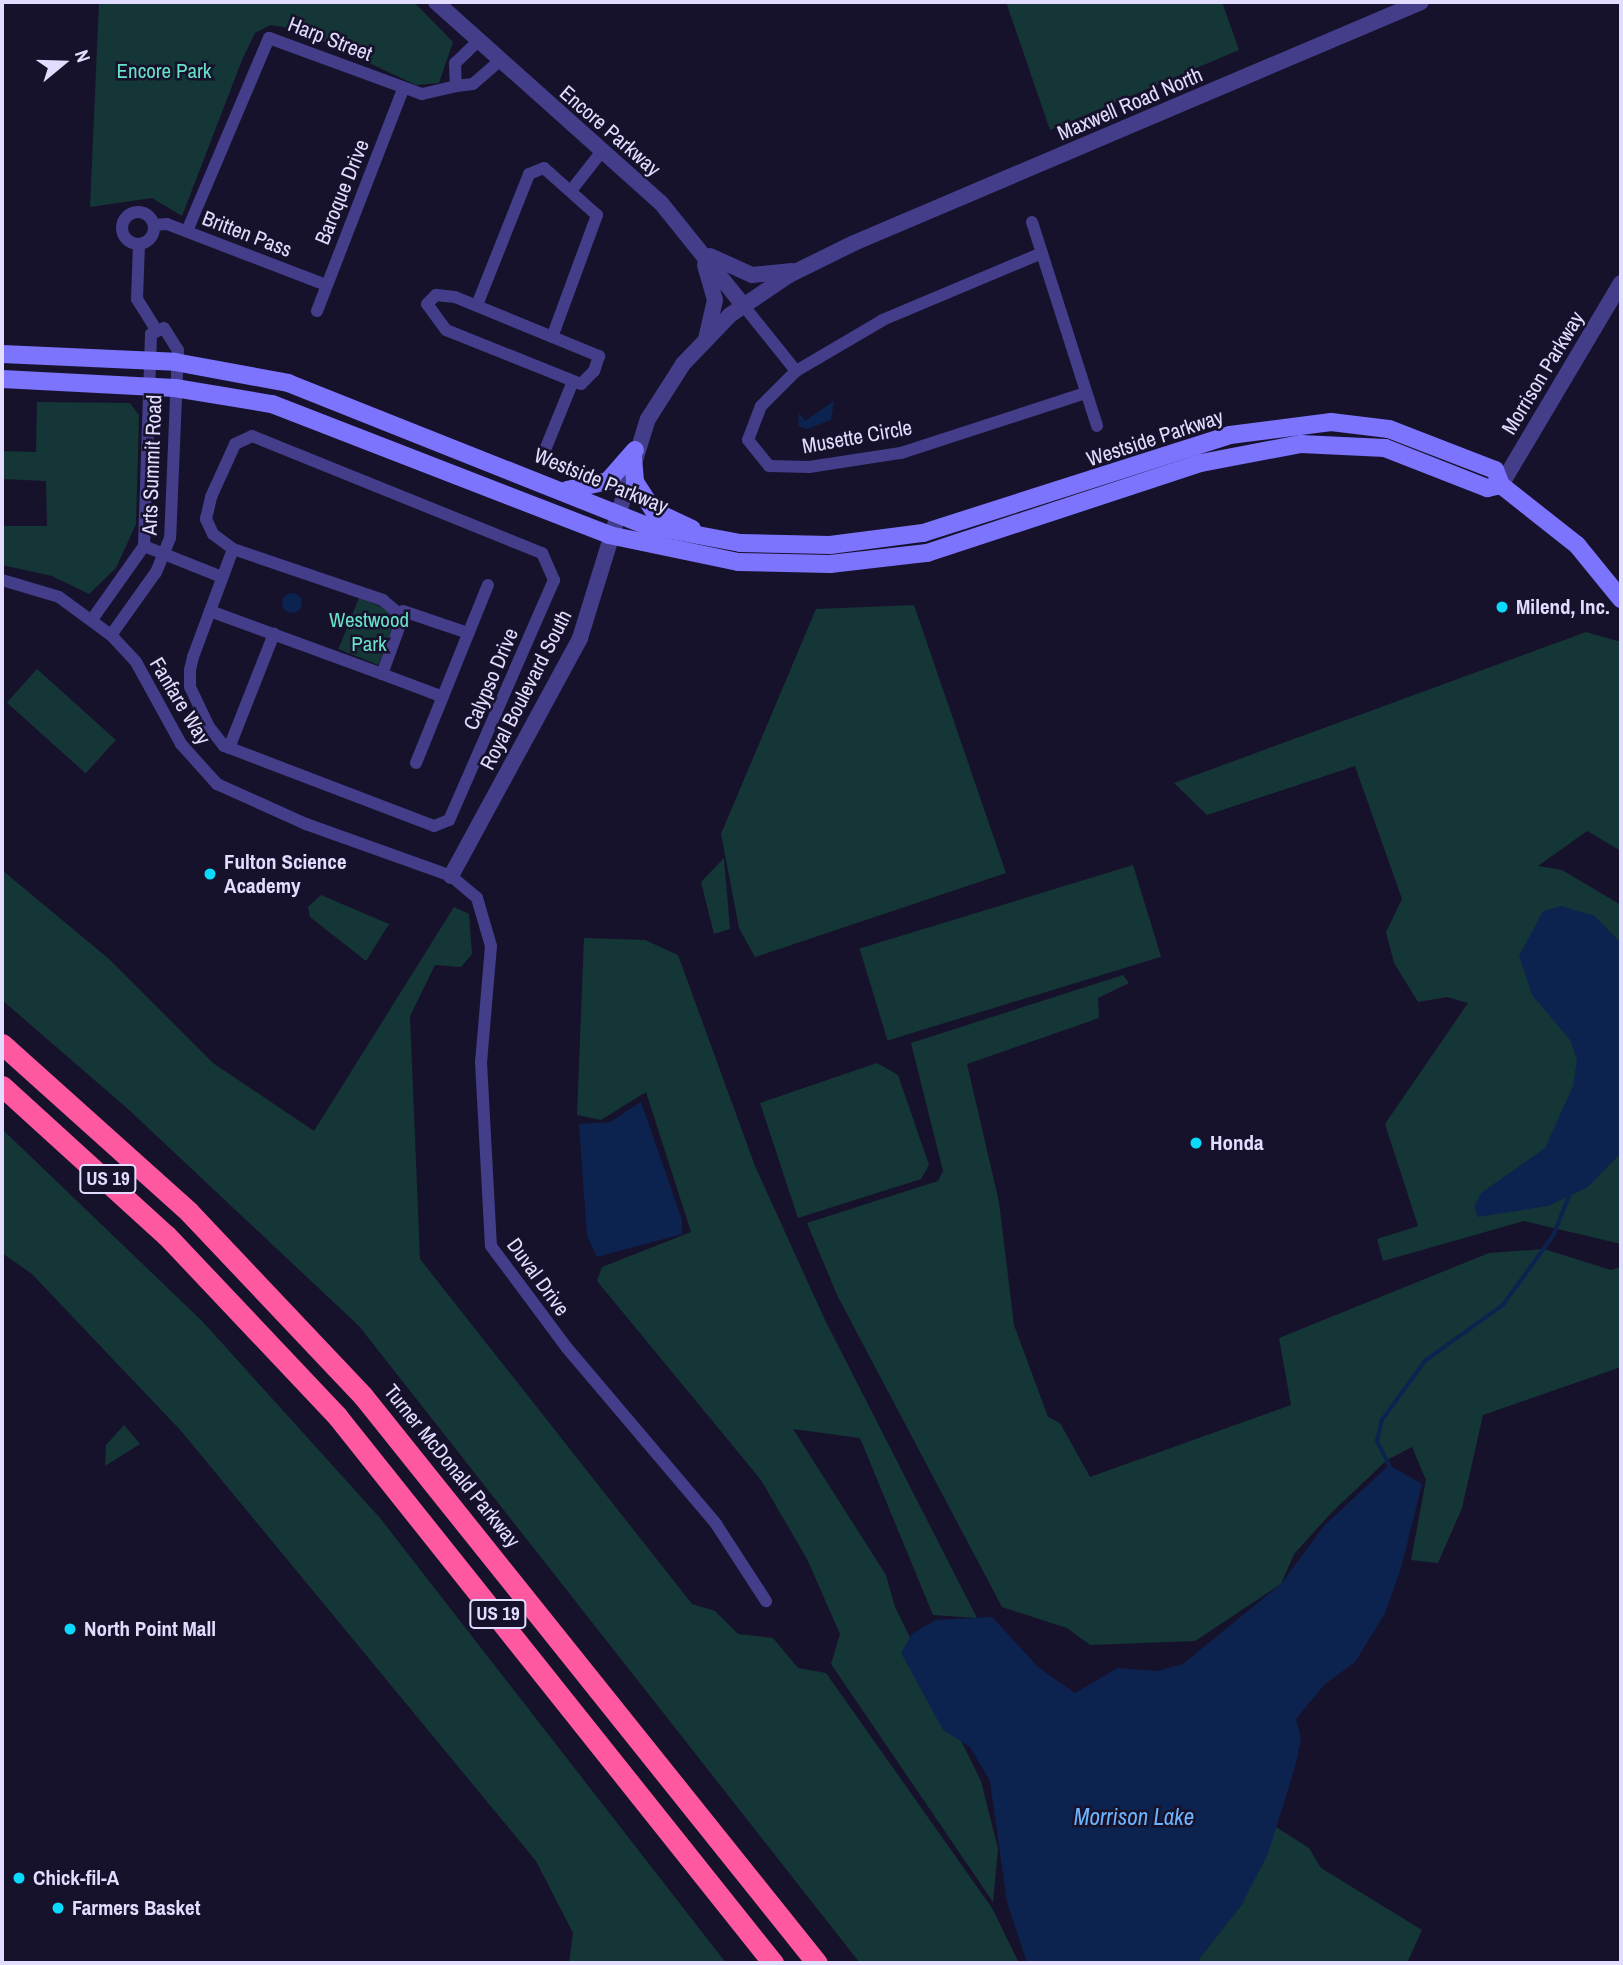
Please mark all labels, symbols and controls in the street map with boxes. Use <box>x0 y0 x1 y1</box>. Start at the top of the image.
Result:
street label: Harp Street <box>284 11 376 67</box>
north arrow <box>28 28 98 98</box>
text: N <box>69 47 97 66</box>
park label: Encore Park <box>117 58 211 84</box>
street label: Maxwell Road North <box>1054 62 1206 146</box>
street label: Encore Parkway <box>554 80 666 182</box>
street label: Baroque Drive <box>310 136 374 248</box>
street label: Britten Pass <box>199 205 295 263</box>
street label: Morrison Parkway <box>1496 307 1590 439</box>
street label: Arts Summit Road <box>137 394 167 536</box>
street label: Westside Parkway <box>1083 404 1227 472</box>
street label: Musette Circle <box>800 415 914 459</box>
street label: Westside Parkway <box>530 443 672 519</box>
place label: Milend, Inc. <box>1516 594 1610 620</box>
marker: Milend, Inc. <box>1494 599 1510 615</box>
street label: Royal Boulevard South <box>475 606 577 774</box>
park label: Westwood Park <box>329 607 409 657</box>
street label: Calypso Drive <box>458 624 524 734</box>
street label: Fanfare Way <box>144 653 216 749</box>
place label: Fulton Science Academy <box>224 849 346 899</box>
marker: Fulton Science Academy <box>202 866 218 882</box>
place label: Honda <box>1210 1130 1264 1156</box>
marker: Honda <box>1188 1135 1204 1151</box>
road number: US 19 <box>78 1163 138 1194</box>
street label: Duval Drive <box>501 1233 575 1321</box>
street label: Turner McDonald Parkway <box>379 1379 525 1553</box>
road number: US 19 <box>468 1598 528 1630</box>
place label: North Point Mall <box>84 1616 216 1642</box>
marker: North Point Mall <box>62 1621 78 1637</box>
water label: Morrison Lake <box>1074 1803 1194 1831</box>
place label: Chick-fil-A <box>33 1865 119 1891</box>
marker: Chick-fil-A <box>11 1870 27 1886</box>
place label: Farmers Basket <box>72 1895 200 1921</box>
marker: Farmers Basket <box>50 1900 66 1916</box>

